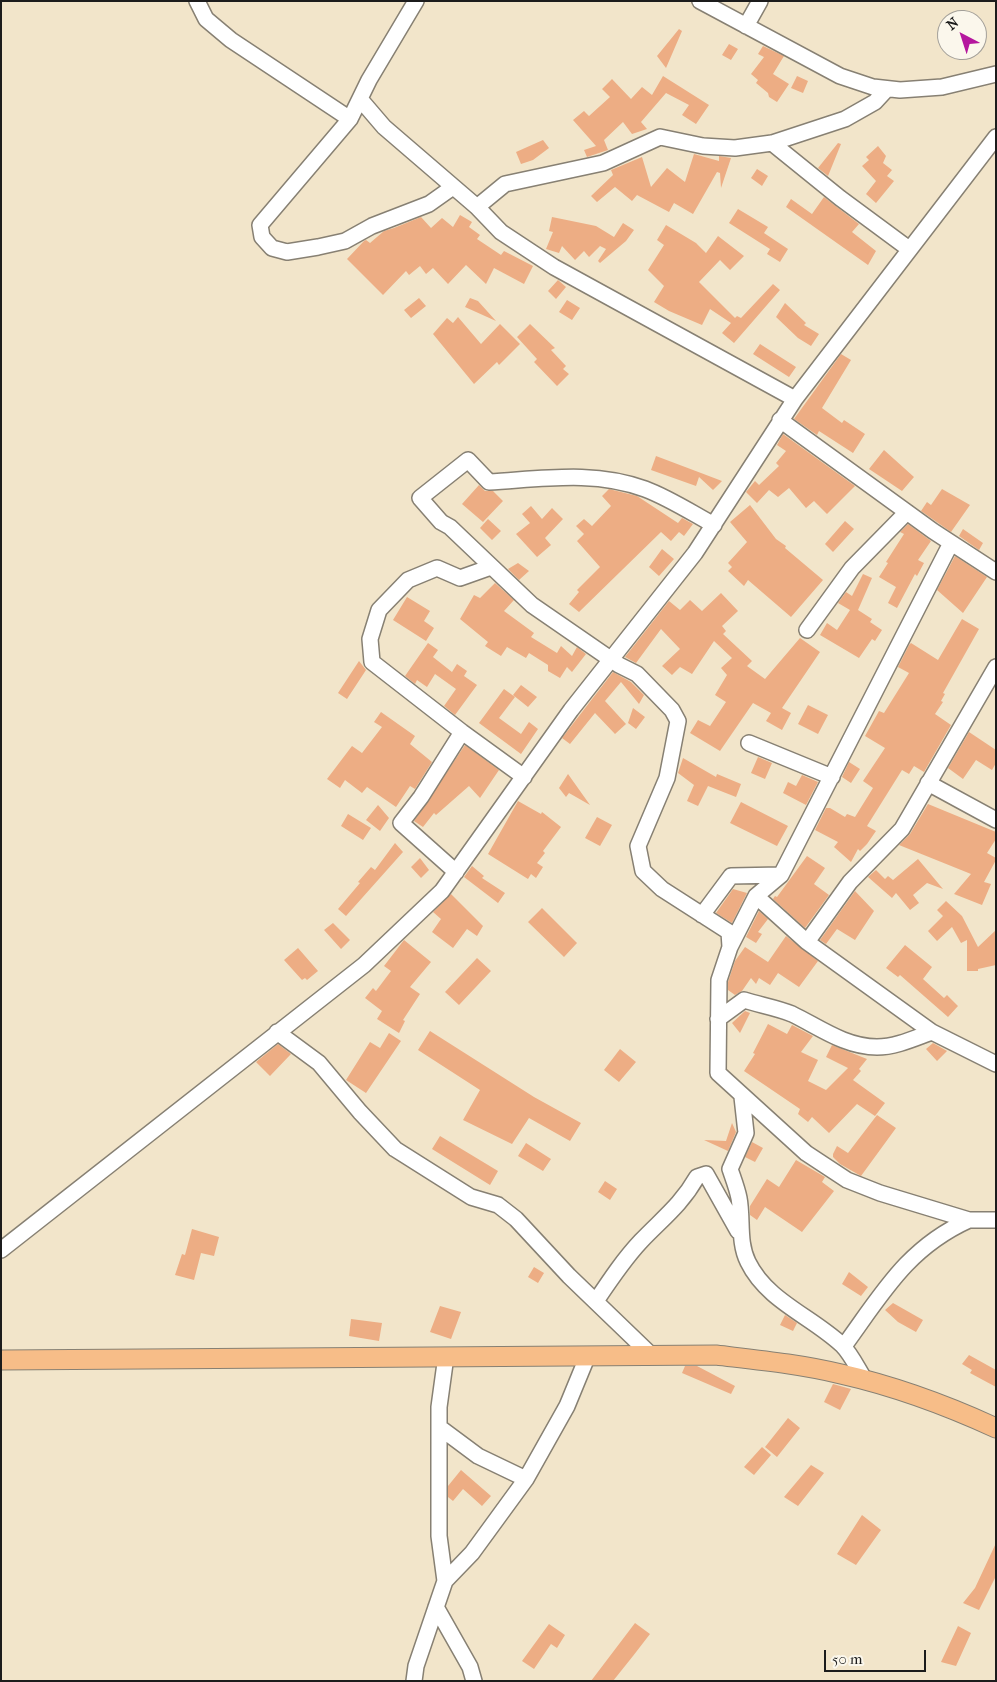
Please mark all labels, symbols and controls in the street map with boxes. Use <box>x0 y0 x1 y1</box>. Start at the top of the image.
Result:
north arrow <box>937 10 987 60</box>
text: N <box>943 14 962 34</box>
scale bar <box>827 1640 930 1672</box>
text: 50 m <box>832 1650 862 1668</box>

